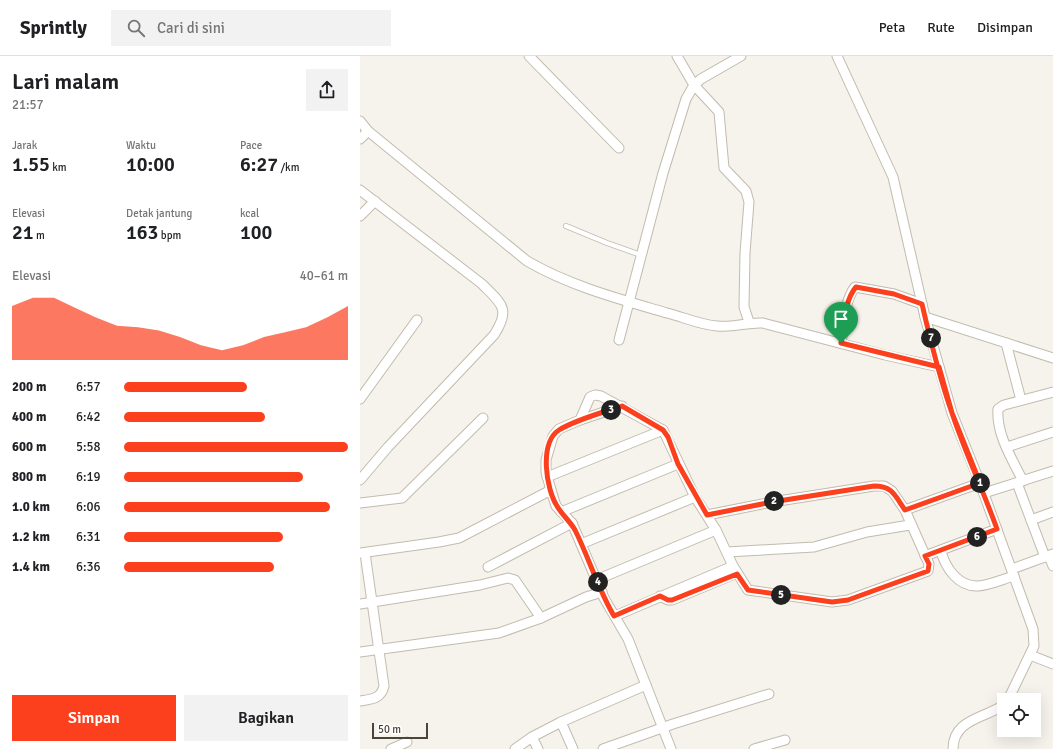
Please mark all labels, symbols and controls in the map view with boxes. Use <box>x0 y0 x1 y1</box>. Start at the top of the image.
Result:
search box <box>111 10 391 46</box>
text: Sprintly <box>20 16 87 40</box>
icon: search <box>125 17 147 39</box>
text: Cari di sini <box>157 19 225 37</box>
text: Peta <box>879 19 905 36</box>
text: Rute <box>927 19 955 36</box>
text: Disimpan <box>977 19 1033 36</box>
text: Lari malam <box>12 68 119 95</box>
button: share <box>306 69 348 111</box>
text: 21:57 <box>12 97 44 113</box>
text: Jarak <box>12 139 37 152</box>
text: Waktu <box>126 139 156 152</box>
text: Pace <box>240 139 262 152</box>
text: 1.55 <box>12 152 50 177</box>
text: 10:00 <box>126 152 175 177</box>
text: 6:27 <box>240 152 278 177</box>
text: km <box>50 161 67 174</box>
text: /km <box>278 161 299 174</box>
text: Elevasi <box>12 207 45 220</box>
text: Detak jantung <box>126 207 192 220</box>
text: kcal <box>240 207 259 220</box>
text: 21 <box>12 220 34 245</box>
text: 163 <box>126 220 158 245</box>
text: 100 <box>240 220 272 245</box>
text: m <box>34 229 45 242</box>
text: bpm <box>158 229 181 242</box>
text: Elevasi <box>12 268 51 284</box>
text: 40–61 m <box>300 268 348 284</box>
pin <box>824 302 858 343</box>
icon: arrive <box>830 308 852 330</box>
pin: 7 <box>921 328 941 348</box>
text: 7 <box>928 331 934 344</box>
text: 200 m <box>12 379 46 395</box>
text: 6:57 <box>76 379 101 395</box>
pin: 3 <box>601 400 621 420</box>
text: 3 <box>608 403 614 416</box>
text: 400 m <box>12 409 46 425</box>
text: 6:42 <box>76 409 101 425</box>
text: 600 m <box>12 439 46 455</box>
text: 5:58 <box>76 439 101 455</box>
text: 800 m <box>12 469 46 485</box>
text: 6:19 <box>76 469 101 485</box>
pin: 1 <box>970 473 990 493</box>
text: 1 <box>977 476 983 489</box>
pin: 2 <box>764 491 784 511</box>
text: 2 <box>771 494 777 507</box>
text: 1.0 km <box>12 499 50 515</box>
text: 6:06 <box>76 499 101 515</box>
pin: 6 <box>967 527 987 547</box>
text: 1.2 km <box>12 529 50 545</box>
text: 6:31 <box>76 529 101 545</box>
text: 6 <box>974 530 980 543</box>
text: 1.4 km <box>12 559 50 575</box>
text: 6:36 <box>76 559 101 575</box>
pin: 4 <box>588 572 608 592</box>
text: 4 <box>595 575 601 588</box>
pin: 5 <box>771 585 791 605</box>
text: 5 <box>778 588 784 601</box>
map controls <box>997 693 1041 737</box>
button: locate <box>997 693 1041 737</box>
button: Simpan <box>12 695 176 741</box>
button: Bagikan <box>184 695 348 741</box>
scale bar <box>372 721 428 740</box>
text: 50 m <box>378 723 401 736</box>

